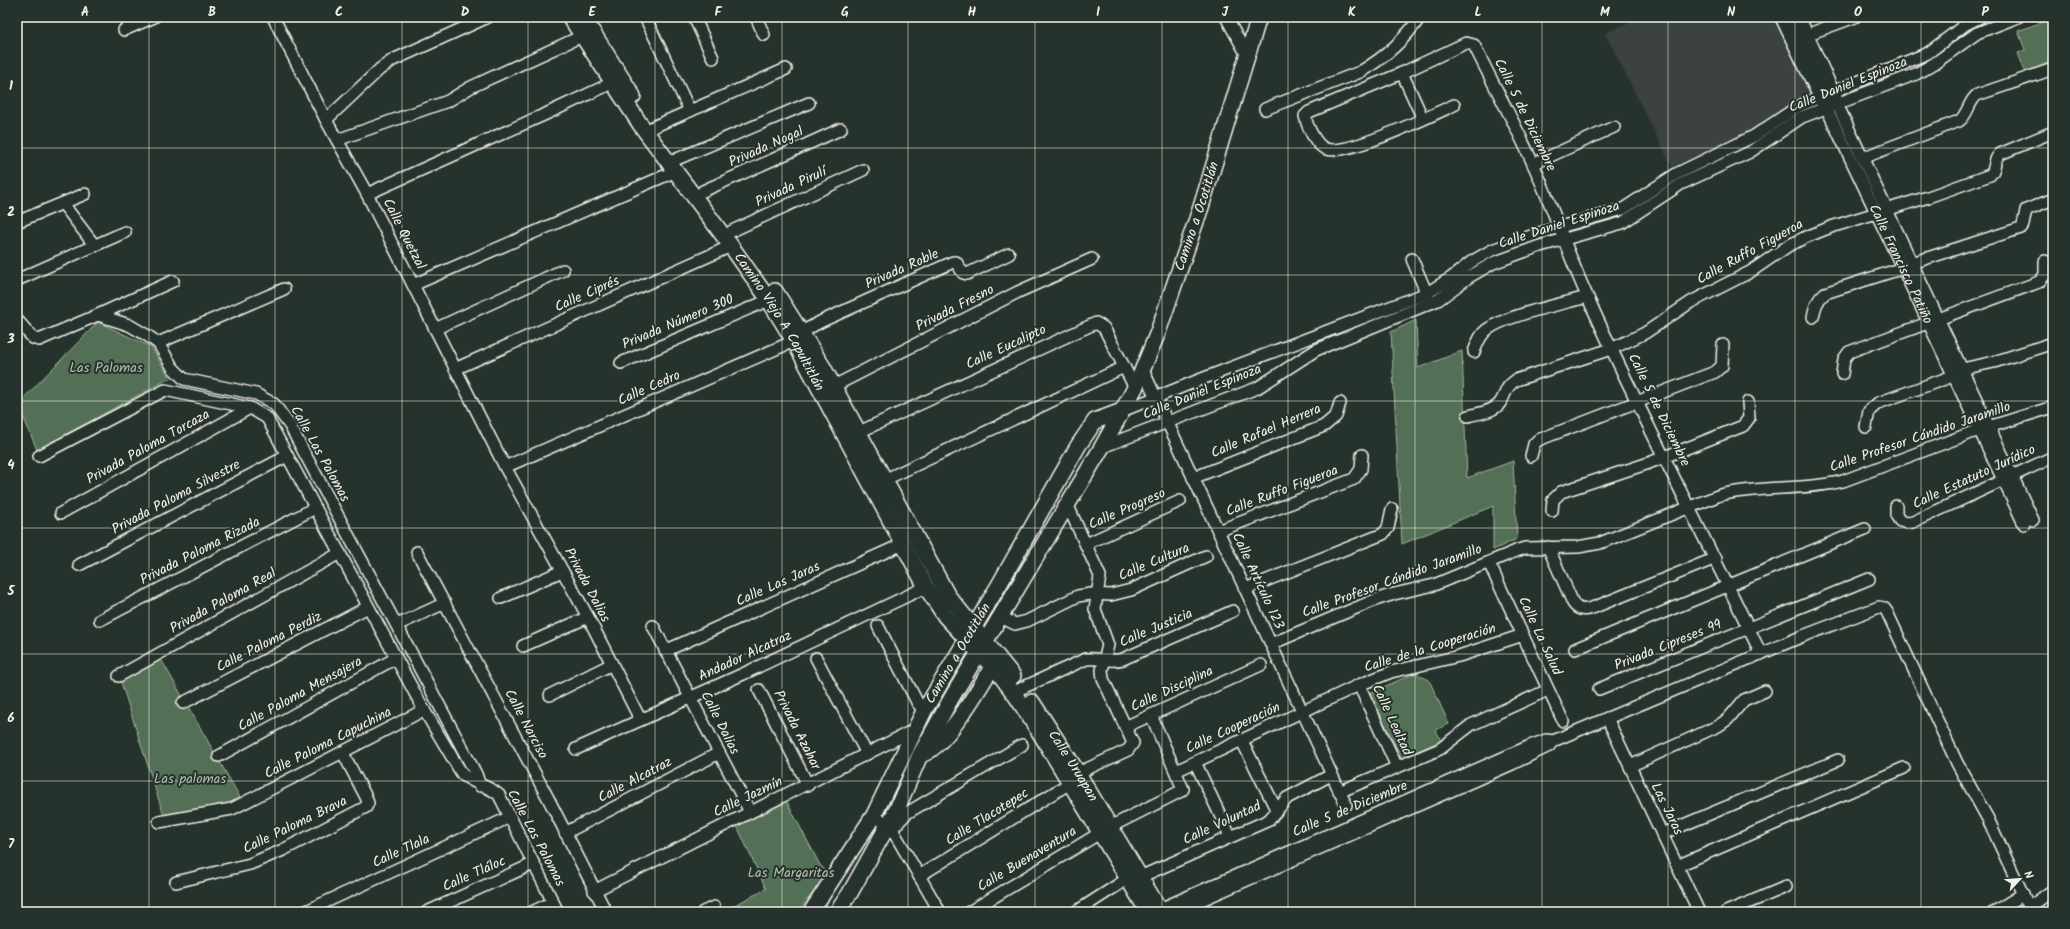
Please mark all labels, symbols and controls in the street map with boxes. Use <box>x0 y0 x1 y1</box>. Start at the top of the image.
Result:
text: A <box>81 2 89 23</box>
text: B <box>208 2 216 23</box>
text: C <box>335 2 343 23</box>
text: D <box>461 2 470 23</box>
text: E <box>588 2 596 23</box>
text: F <box>714 2 722 23</box>
text: G <box>841 2 849 23</box>
text: H <box>968 2 977 23</box>
text: I <box>1096 2 1100 23</box>
text: J <box>1222 2 1229 23</box>
text: K <box>1348 2 1356 23</box>
text: L <box>1474 2 1482 23</box>
text: M <box>1600 2 1610 23</box>
text: N <box>1727 2 1736 23</box>
text: O <box>1854 2 1862 23</box>
text: P <box>1981 2 1989 23</box>
street label: Calle Daniel Espinoza <box>1785 51 1911 119</box>
street label: Calle 5 de Diciembre <box>1488 55 1562 176</box>
text: 1 <box>9 76 13 97</box>
street label: Privada Nogal <box>725 121 807 173</box>
street label: Camino a Ocotitlán <box>1169 159 1225 274</box>
street label: Privada Pirulí <box>752 160 833 213</box>
street label: Calle Quetzal <box>377 195 432 274</box>
street label: Calle Daniel Espinoza <box>1496 195 1622 255</box>
street label: Calle Francisco Patiño <box>1863 201 1939 328</box>
text: 2 <box>7 202 15 223</box>
street label: Calle Ruffo Figueroa <box>1693 214 1807 290</box>
street label: Privada Roble <box>862 243 943 295</box>
street label: Camino Viejo A Capultitlán <box>728 248 830 395</box>
street label: Calle Ciprés <box>551 270 623 318</box>
street label: Privada Fresno <box>912 279 998 337</box>
street label: Privada Número 300 <box>619 289 737 355</box>
street label: Calle Eucalipto <box>962 319 1050 375</box>
text: 3 <box>6 329 15 350</box>
street label: Calle 5 de Diciembre <box>1622 350 1696 471</box>
park label: Las Palomas <box>69 357 143 379</box>
street label: Calle Daniel Espinoza <box>1139 358 1265 426</box>
street label: Calle Cedro <box>614 364 684 412</box>
street label: Calle Profesor Cándido Jaramillo <box>1827 396 2013 478</box>
street label: Calle Rafael Herrera <box>1207 398 1325 464</box>
street label: Calle Las Palomas <box>284 402 356 506</box>
street label: Privada Paloma Torcaza <box>82 404 214 490</box>
street label: Calle Estatuto Jurídico <box>1909 439 2039 515</box>
street label: Privada Paloma Silvestre <box>108 453 245 540</box>
text: 4 <box>7 455 15 476</box>
street label: Calle Ruffo Figueroa <box>1223 459 1341 523</box>
street label: Calle Progreso <box>1085 482 1169 536</box>
street label: Privada Paloma Rizada <box>136 511 264 591</box>
street label: Calle Artículo 123 <box>1226 529 1290 633</box>
street label: Calle Cultura <box>1115 537 1193 587</box>
street label: Calle Profesor Cándido Jaramillo <box>1299 538 1485 624</box>
street label: Privada Dalias <box>558 544 616 626</box>
street label: Calle Las Jaras <box>733 556 824 612</box>
street label: Privada Paloma Real <box>166 562 281 639</box>
text: 5 <box>7 581 16 602</box>
street label: Calle La Salud <box>1512 593 1568 680</box>
street label: Camino a Ocotitlán <box>920 599 997 708</box>
street label: Calle Justicia <box>1116 603 1196 653</box>
street label: Calle Paloma Perdiz <box>212 606 326 678</box>
street label: Privada Cipreses 99 <box>1611 613 1725 677</box>
street label: Calle de la Cooperación <box>1361 617 1499 679</box>
street label: Andador Alcatraz <box>695 625 795 687</box>
street label: Calle Paloma Mensajera <box>234 651 366 737</box>
street label: Calle Disciplina <box>1127 660 1217 718</box>
street label: Calle Lealtad <box>1366 681 1419 760</box>
street label: Calle Narciso <box>498 685 554 763</box>
street label: Privada Azahar <box>767 686 827 775</box>
street label: Calle Dalias <box>695 687 745 759</box>
street label: Calle Cooperación <box>1182 696 1284 760</box>
street label: Calle Paloma Capuchina <box>260 701 396 785</box>
text: 6 <box>7 708 15 729</box>
street label: Calle Uruapan <box>1042 726 1104 806</box>
street label: Calle Alcatraz <box>594 751 676 809</box>
park label: Las palomas <box>154 768 226 790</box>
street label: Calle Jazmín <box>709 771 787 823</box>
street label: Calle 5 de Diciembre <box>1289 774 1412 843</box>
street label: Las Jaras <box>1645 779 1689 839</box>
street label: Calle Tlacotepec <box>941 783 1033 851</box>
street label: Calle Las Palomas <box>501 786 571 890</box>
street label: Calle Paloma Brava <box>239 790 351 860</box>
street label: Calle Voluntad <box>1179 795 1266 851</box>
street label: Calle Buenaventura <box>973 821 1081 897</box>
street label: Calle Tlala <box>369 828 433 874</box>
text: 7 <box>8 834 15 855</box>
street label: Calle Tláloc <box>439 850 509 898</box>
north arrow <box>2000 859 2040 899</box>
park label: Las Margaritas <box>747 862 835 884</box>
text: N <box>2018 868 2038 882</box>

